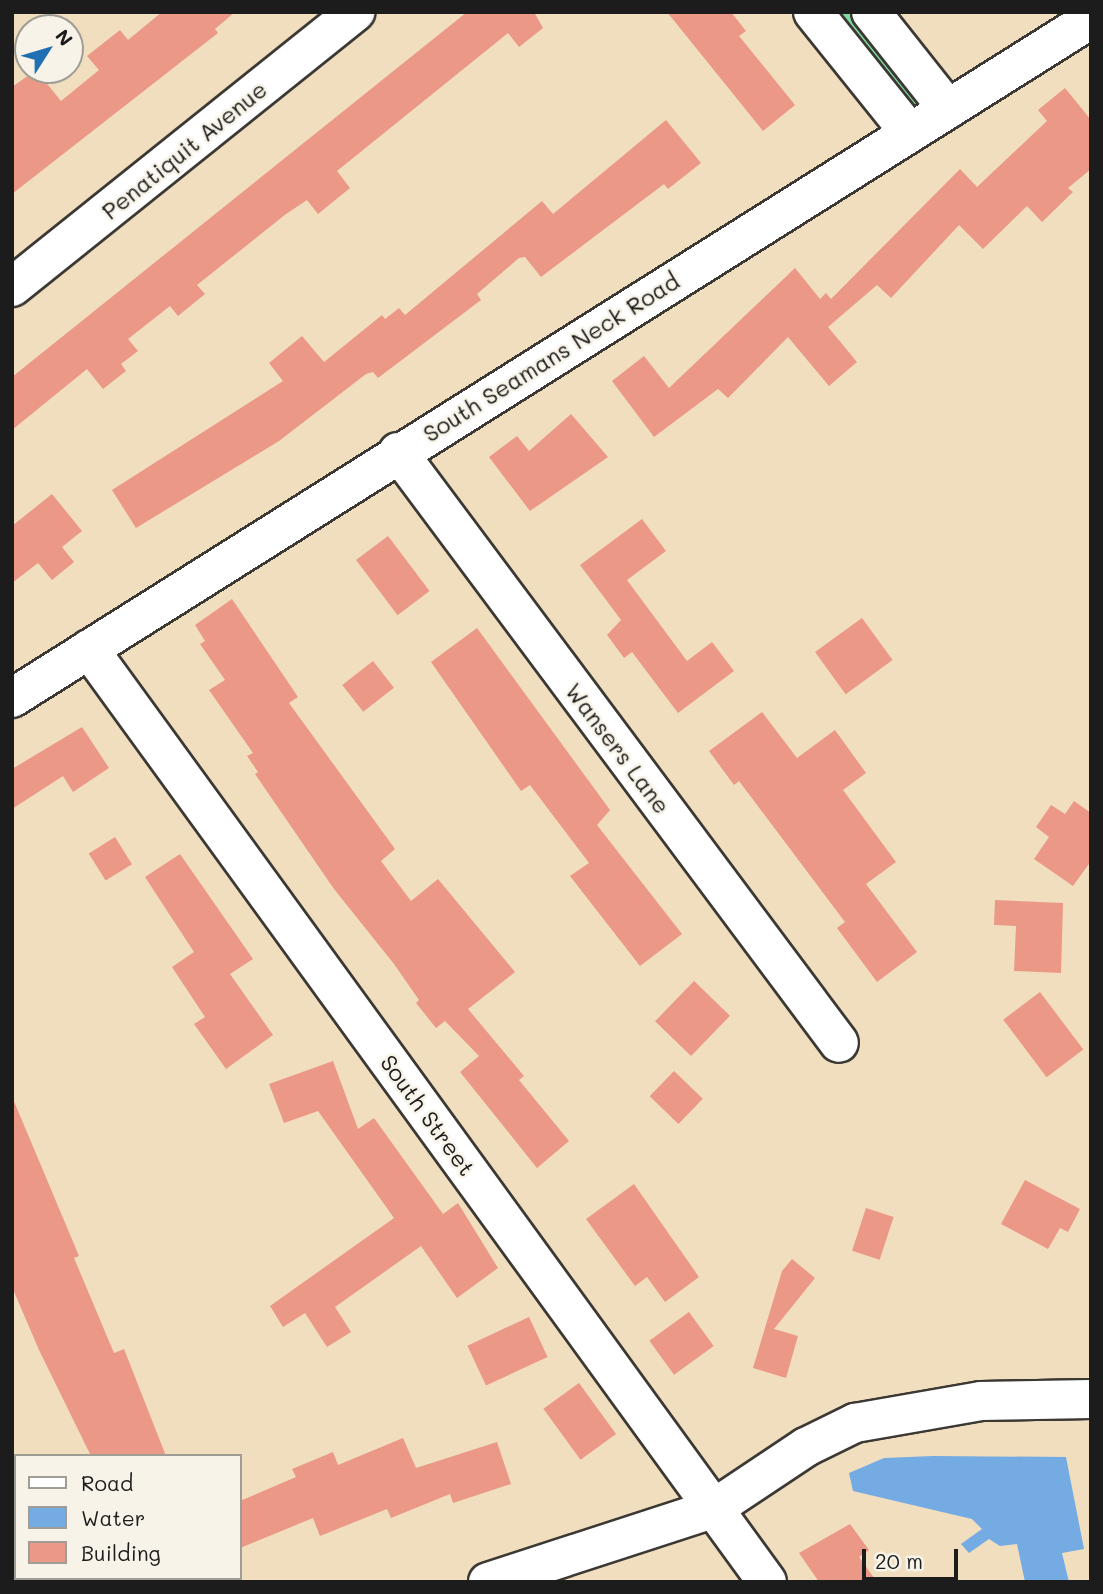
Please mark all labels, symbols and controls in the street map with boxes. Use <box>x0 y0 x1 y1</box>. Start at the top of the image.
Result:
north arrow <box>14 14 84 84</box>
text: N <box>50 24 79 51</box>
street label: Penatiquit Avenue <box>96 75 272 225</box>
street label: South Seamans Neck Road <box>418 267 684 447</box>
street label: Wansers Lane <box>560 677 676 819</box>
street label: South Street <box>375 1049 481 1181</box>
legend <box>14 1454 242 1580</box>
text: Road <box>81 1469 133 1496</box>
text: Water <box>81 1504 145 1531</box>
scale bar <box>865 1534 961 1578</box>
text: Building <box>81 1539 161 1566</box>
text: 20 m <box>875 1547 923 1574</box>

